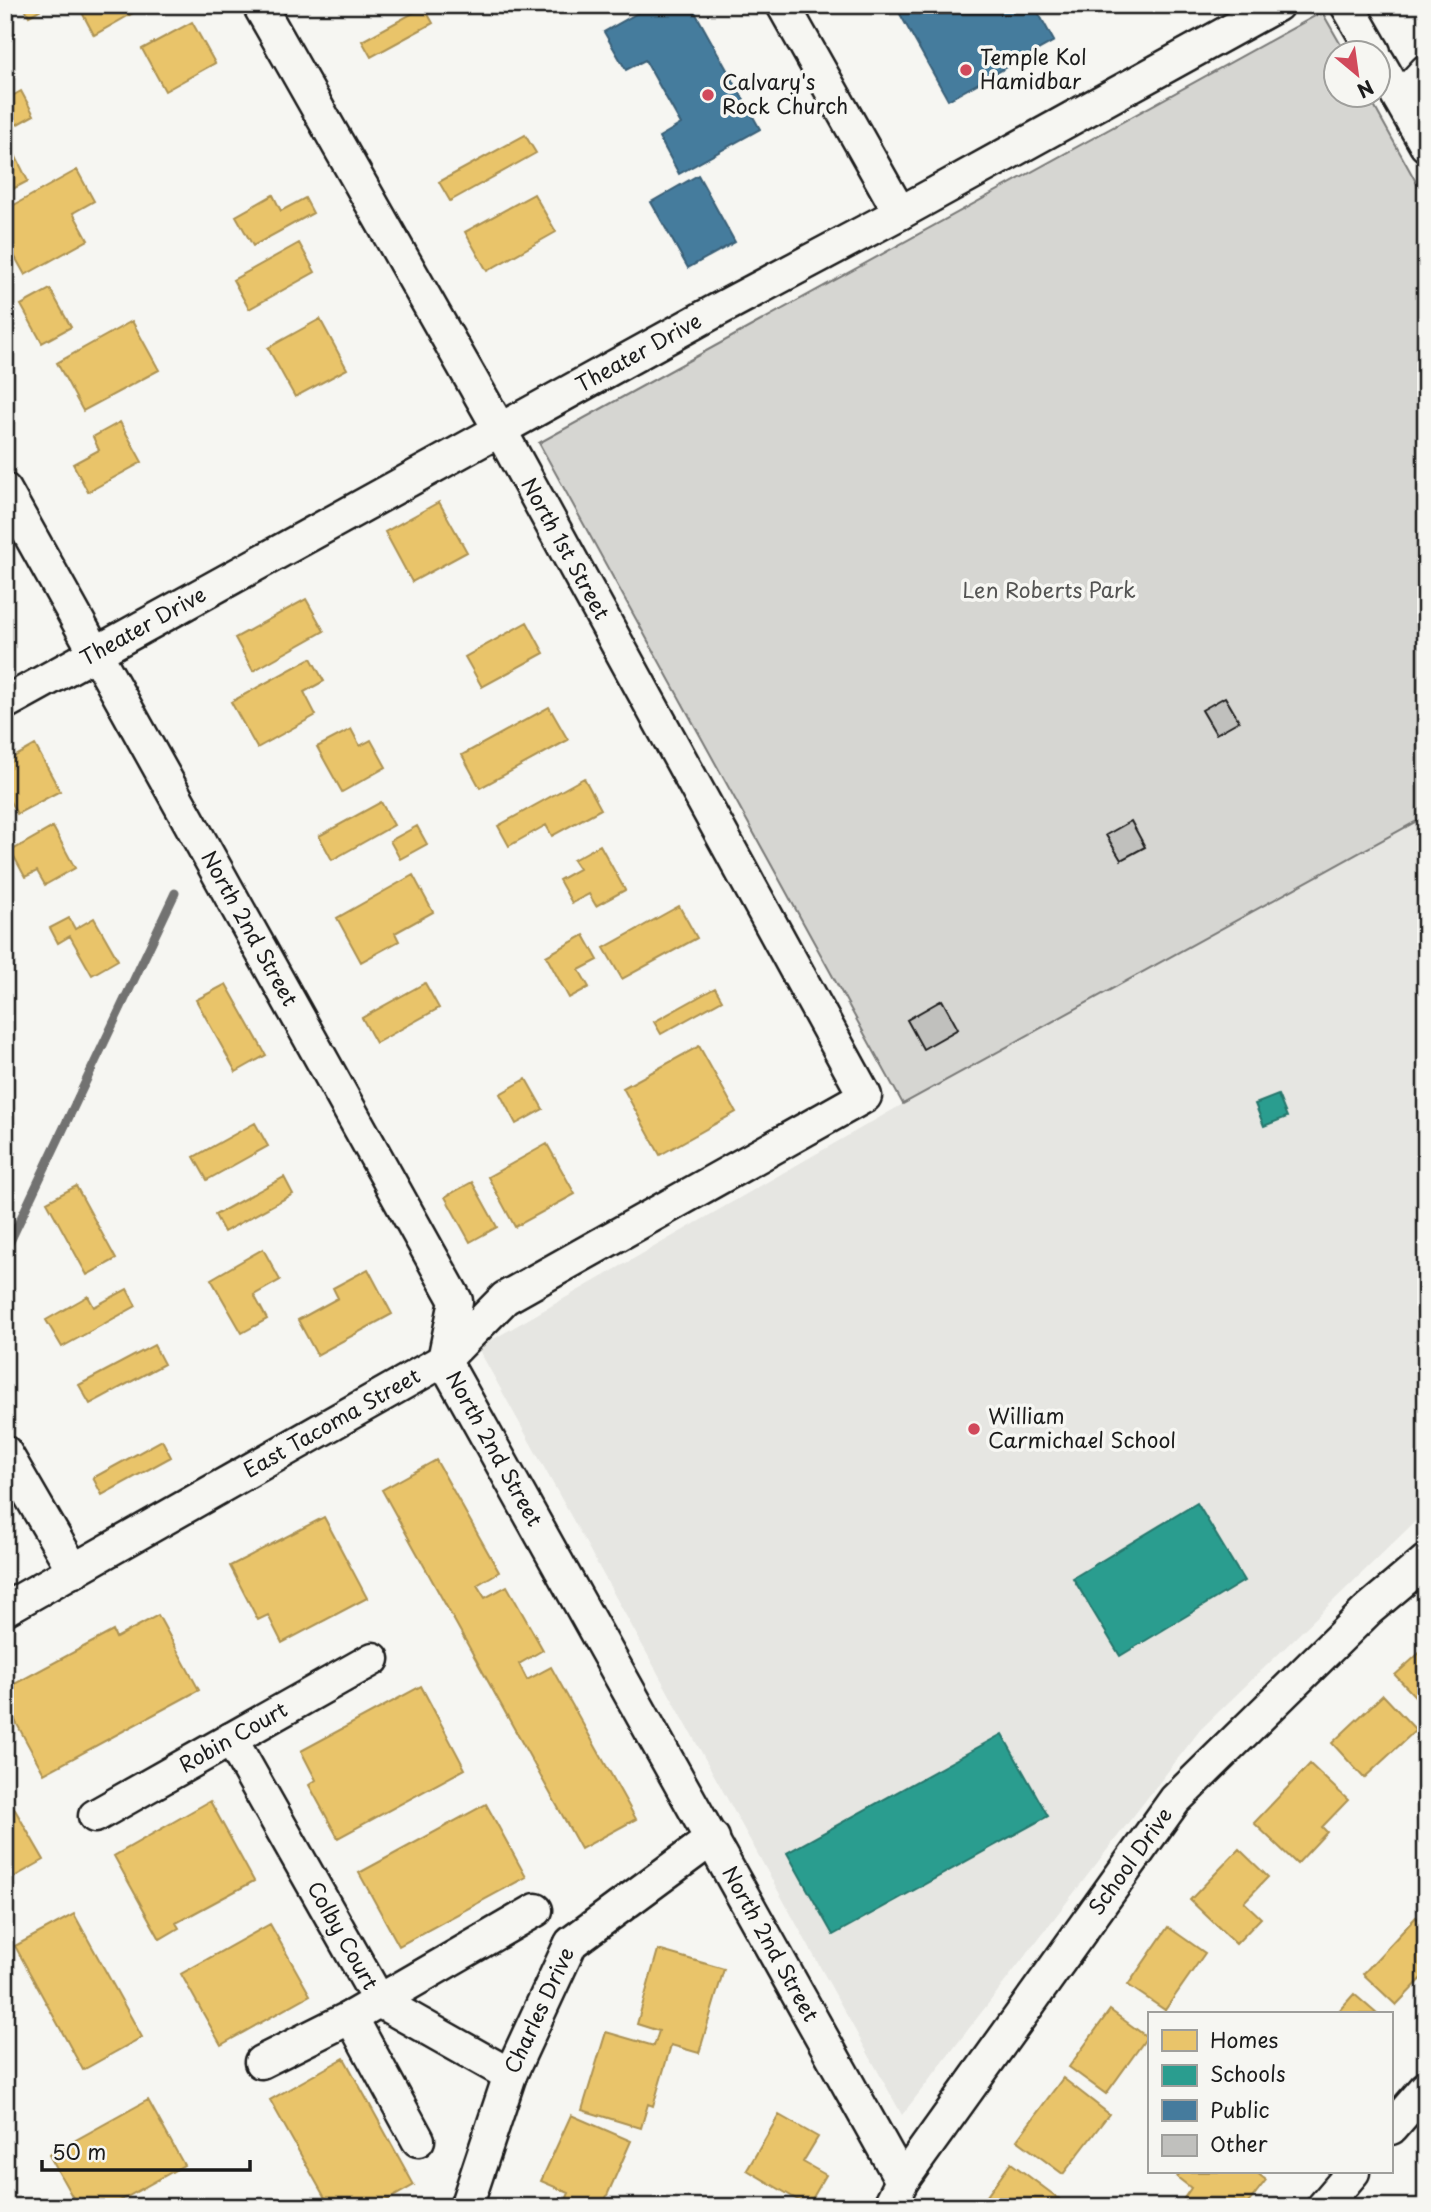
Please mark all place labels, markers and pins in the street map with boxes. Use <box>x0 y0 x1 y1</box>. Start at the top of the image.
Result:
place label: Temple Kol Hamidbar <box>980 40 1087 96</box>
marker: Temple Kol Hamidbar <box>958 62 974 78</box>
place label: Calvary's Rock Church <box>722 65 848 121</box>
marker: Calvary's Rock Church <box>700 87 716 103</box>
place label: William Carmichael School <box>988 1399 1176 1455</box>
marker: William Carmichael School <box>966 1421 982 1437</box>

